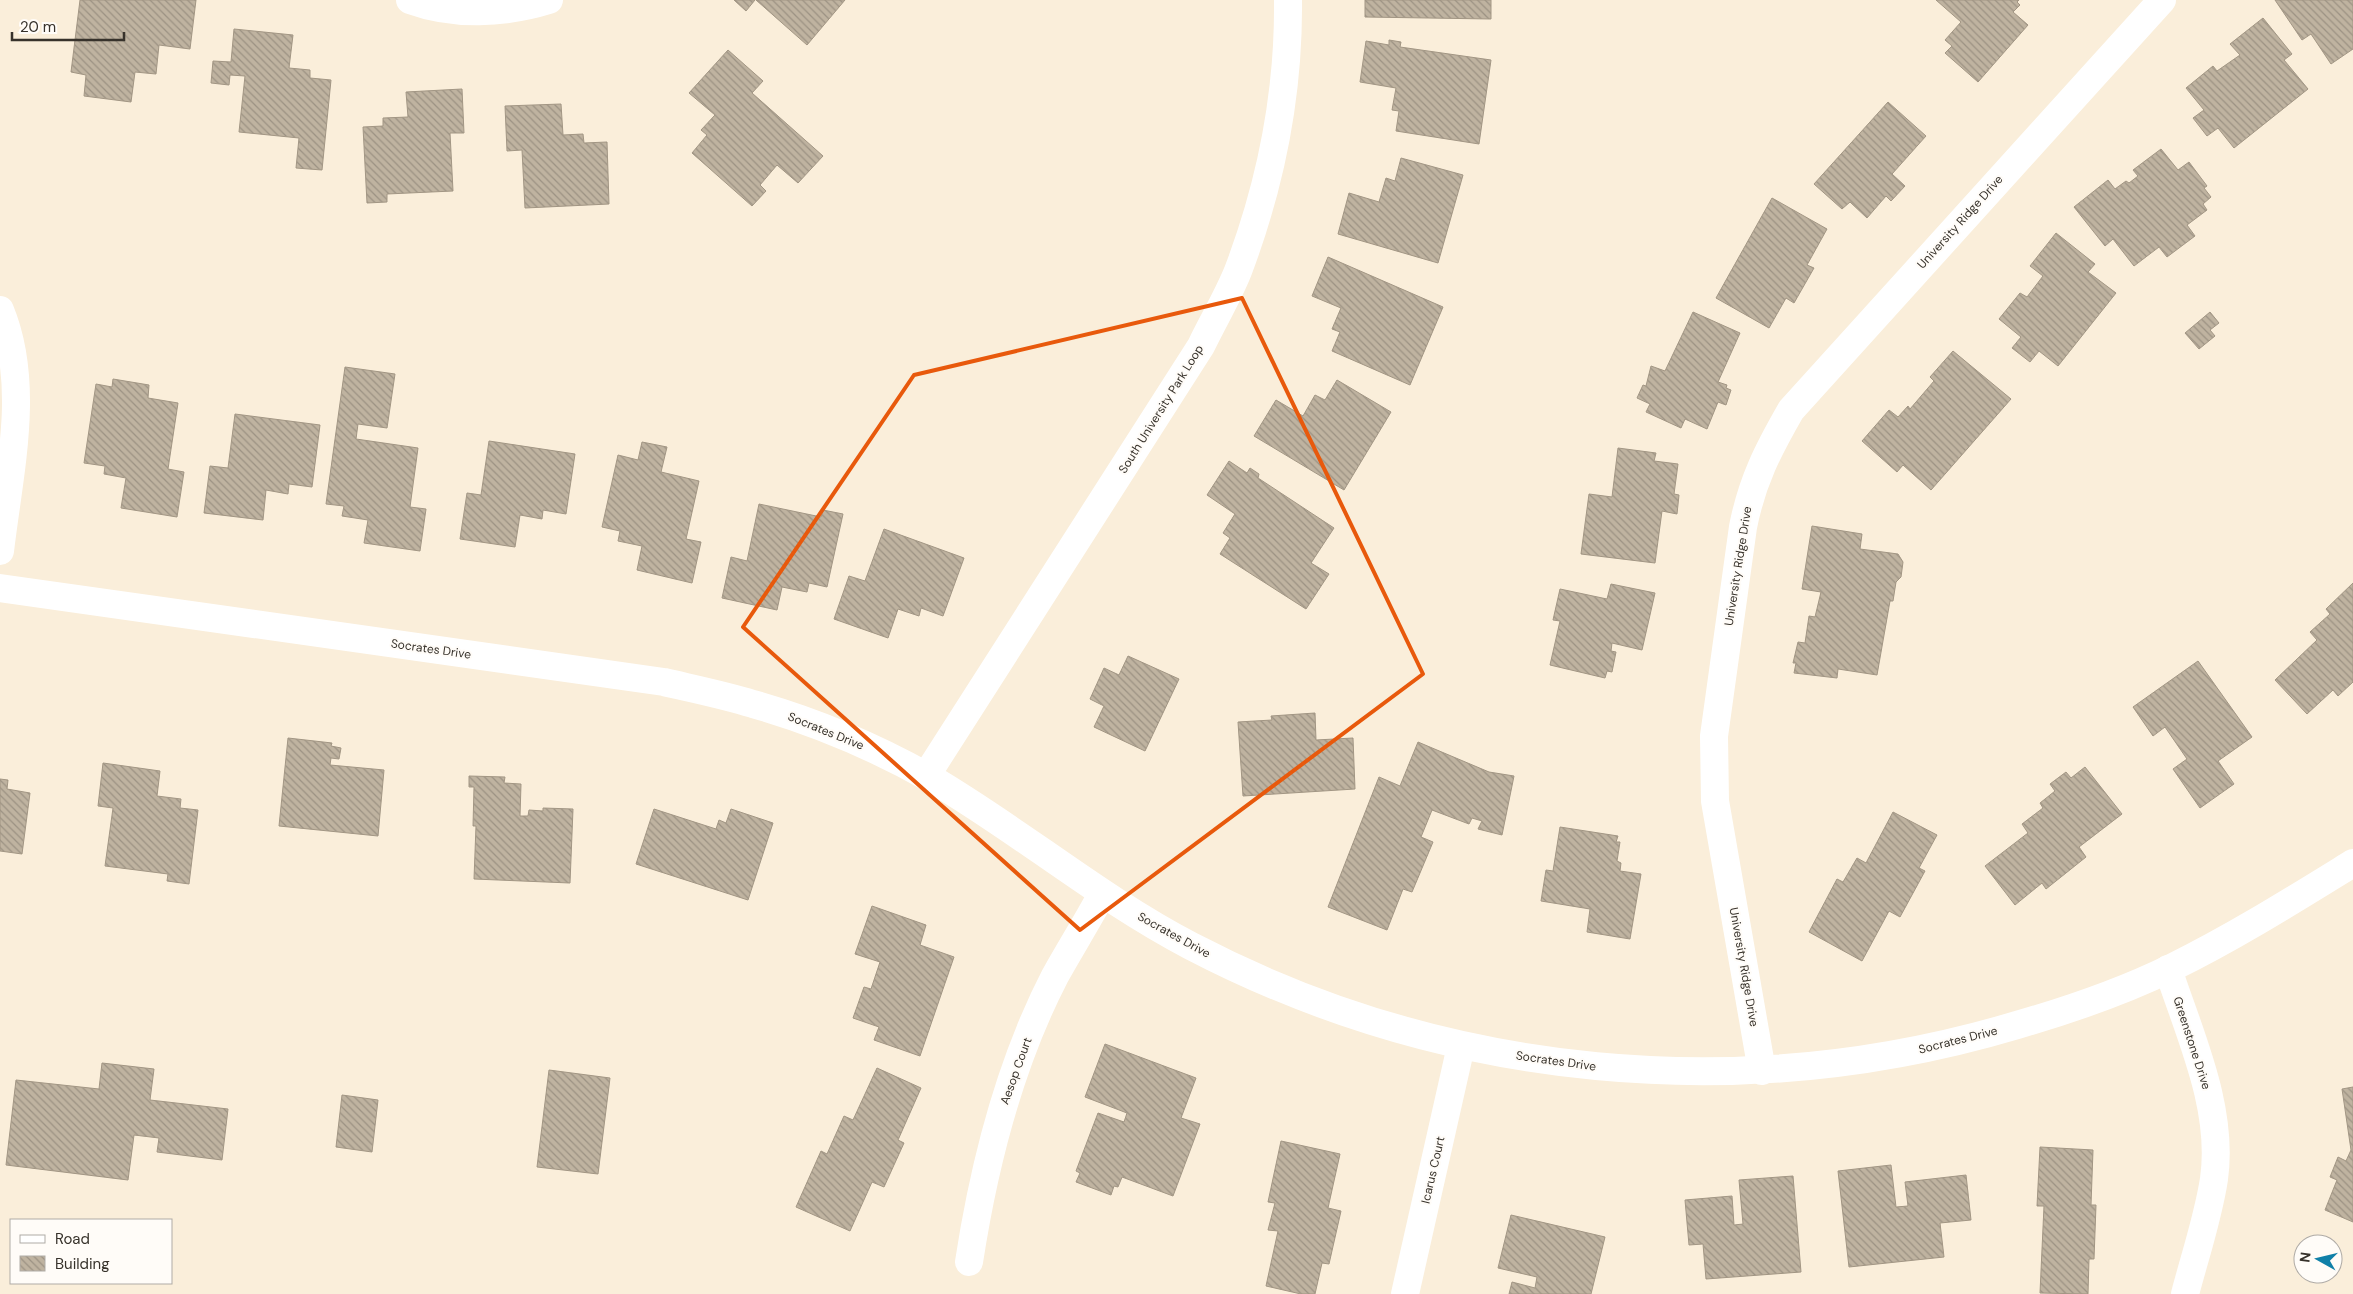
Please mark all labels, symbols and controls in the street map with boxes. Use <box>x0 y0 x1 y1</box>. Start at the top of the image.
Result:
scale bar <box>12 10 125 42</box>
text: 20 m <box>20 17 56 37</box>
street label: University Ridge Drive <box>1914 172 2006 272</box>
street label: South University Park Loop <box>1115 342 1207 476</box>
street label: University Ridge Drive <box>1721 505 1755 627</box>
street label: Socrates Drive <box>390 635 472 663</box>
street label: Socrates Drive <box>786 708 867 754</box>
street label: University Ridge Drive <box>1726 906 1762 1028</box>
street label: Socrates Drive <box>1135 908 1213 962</box>
street label: Greenstone Drive <box>2169 995 2215 1092</box>
street label: Socrates Drive <box>1917 1022 1999 1058</box>
street label: Aesop Court <box>997 1035 1036 1107</box>
street label: Socrates Drive <box>1515 1047 1597 1075</box>
street label: Icarus Court <box>1418 1135 1449 1205</box>
legend <box>10 1219 172 1284</box>
text: Road <box>55 1229 90 1249</box>
north arrow <box>2293 1234 2343 1284</box>
text: N <box>2296 1251 2315 1264</box>
text: Building <box>55 1254 110 1274</box>

